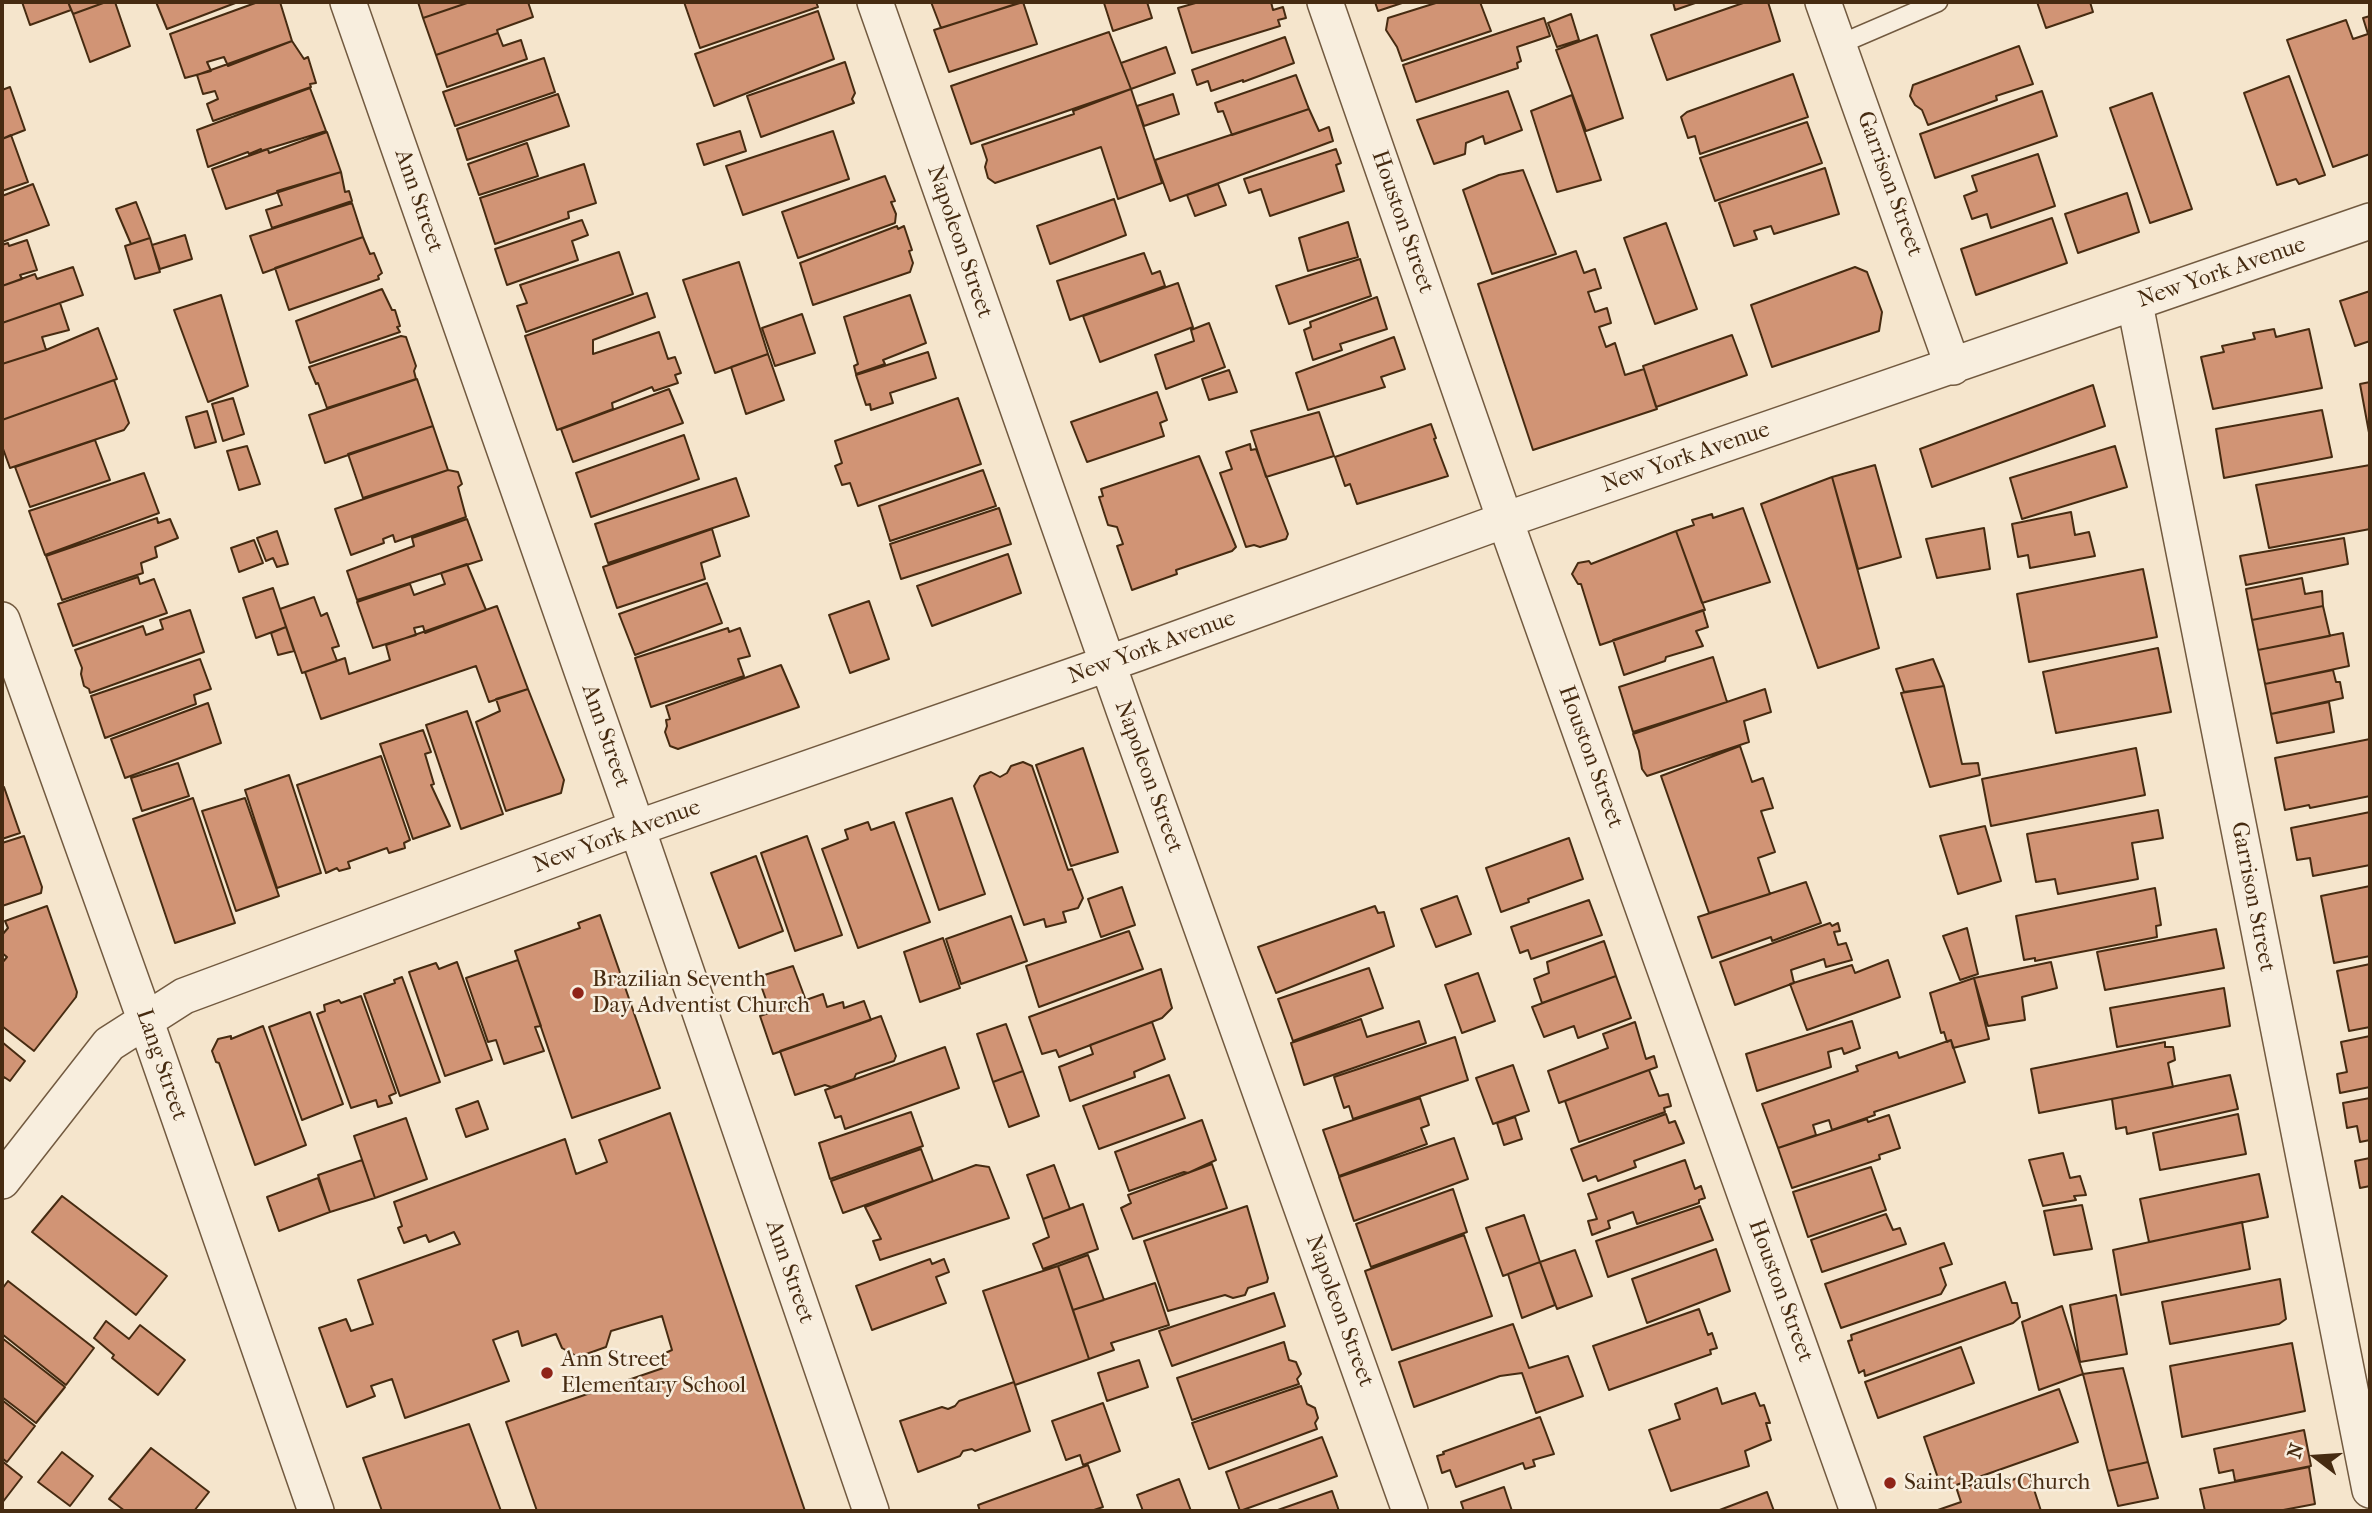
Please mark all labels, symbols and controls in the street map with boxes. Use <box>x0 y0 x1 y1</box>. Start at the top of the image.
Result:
street label: Garrison Street <box>1850 108 1928 260</box>
street label: Ann Street <box>387 146 449 256</box>
street label: Houston Street <box>1365 147 1439 297</box>
street label: Napoleon Street <box>920 162 998 322</box>
street label: New York Avenue <box>2134 231 2310 315</box>
street label: New York Avenue <box>1598 416 1774 500</box>
street label: New York Avenue <box>1065 605 1239 691</box>
street label: Ann Street <box>574 681 636 791</box>
street label: Houston Street <box>1551 682 1629 832</box>
street label: Napoleon Street <box>1108 697 1188 857</box>
street label: New York Avenue <box>530 794 704 880</box>
street label: Garrison Street <box>2224 820 2280 974</box>
place label: Brazilian Seventh Day Adventist Church <box>592 966 810 1020</box>
marker: Brazilian Seventh Day Adventist Church <box>570 985 586 1001</box>
street label: Lang Street <box>129 1006 193 1124</box>
street label: Houston Street <box>1741 1216 1819 1366</box>
street label: Ann Street <box>758 1217 820 1327</box>
street label: Napoleon Street <box>1299 1231 1379 1391</box>
place label: Ann Street Elementary School <box>561 1346 746 1400</box>
marker: Ann Street Elementary School <box>539 1365 555 1381</box>
north arrow <box>2281 1422 2351 1492</box>
text: N <box>2283 1441 2309 1461</box>
place label: Saint Pauls Church <box>1904 1469 2090 1497</box>
marker: Saint Pauls Church <box>1882 1475 1898 1491</box>

